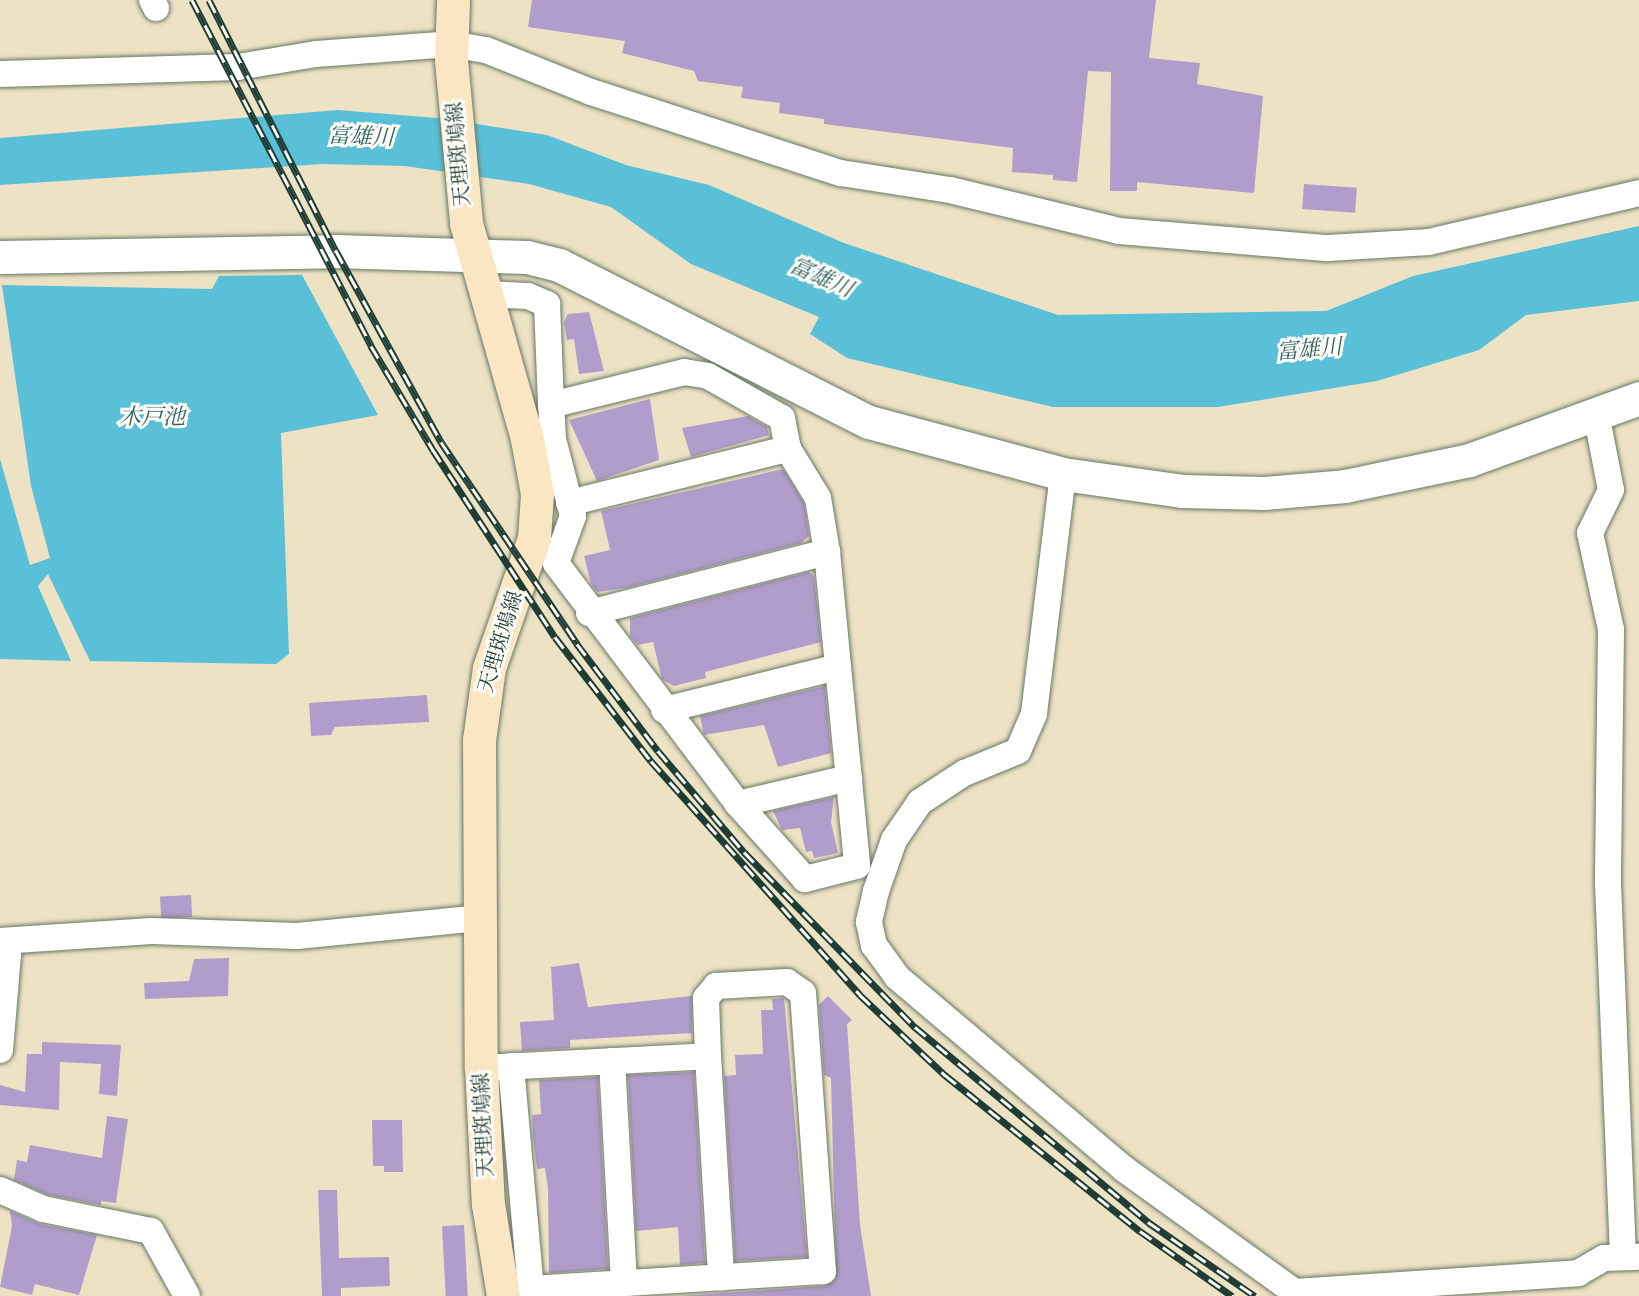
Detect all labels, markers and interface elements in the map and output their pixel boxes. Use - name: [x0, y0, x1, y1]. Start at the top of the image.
- street label: 天理斑鳩線: [442, 101, 476, 207]
- water label: 富雄川: [328, 123, 394, 151]
- water label: 富雄川: [785, 253, 857, 303]
- water label: 富雄川: [1275, 334, 1343, 366]
- water label: 木戸池: [119, 405, 185, 431]
- street label: 天理斑鳩線: [474, 588, 528, 696]
- street label: 天理斑鳩線: [469, 1072, 499, 1178]

